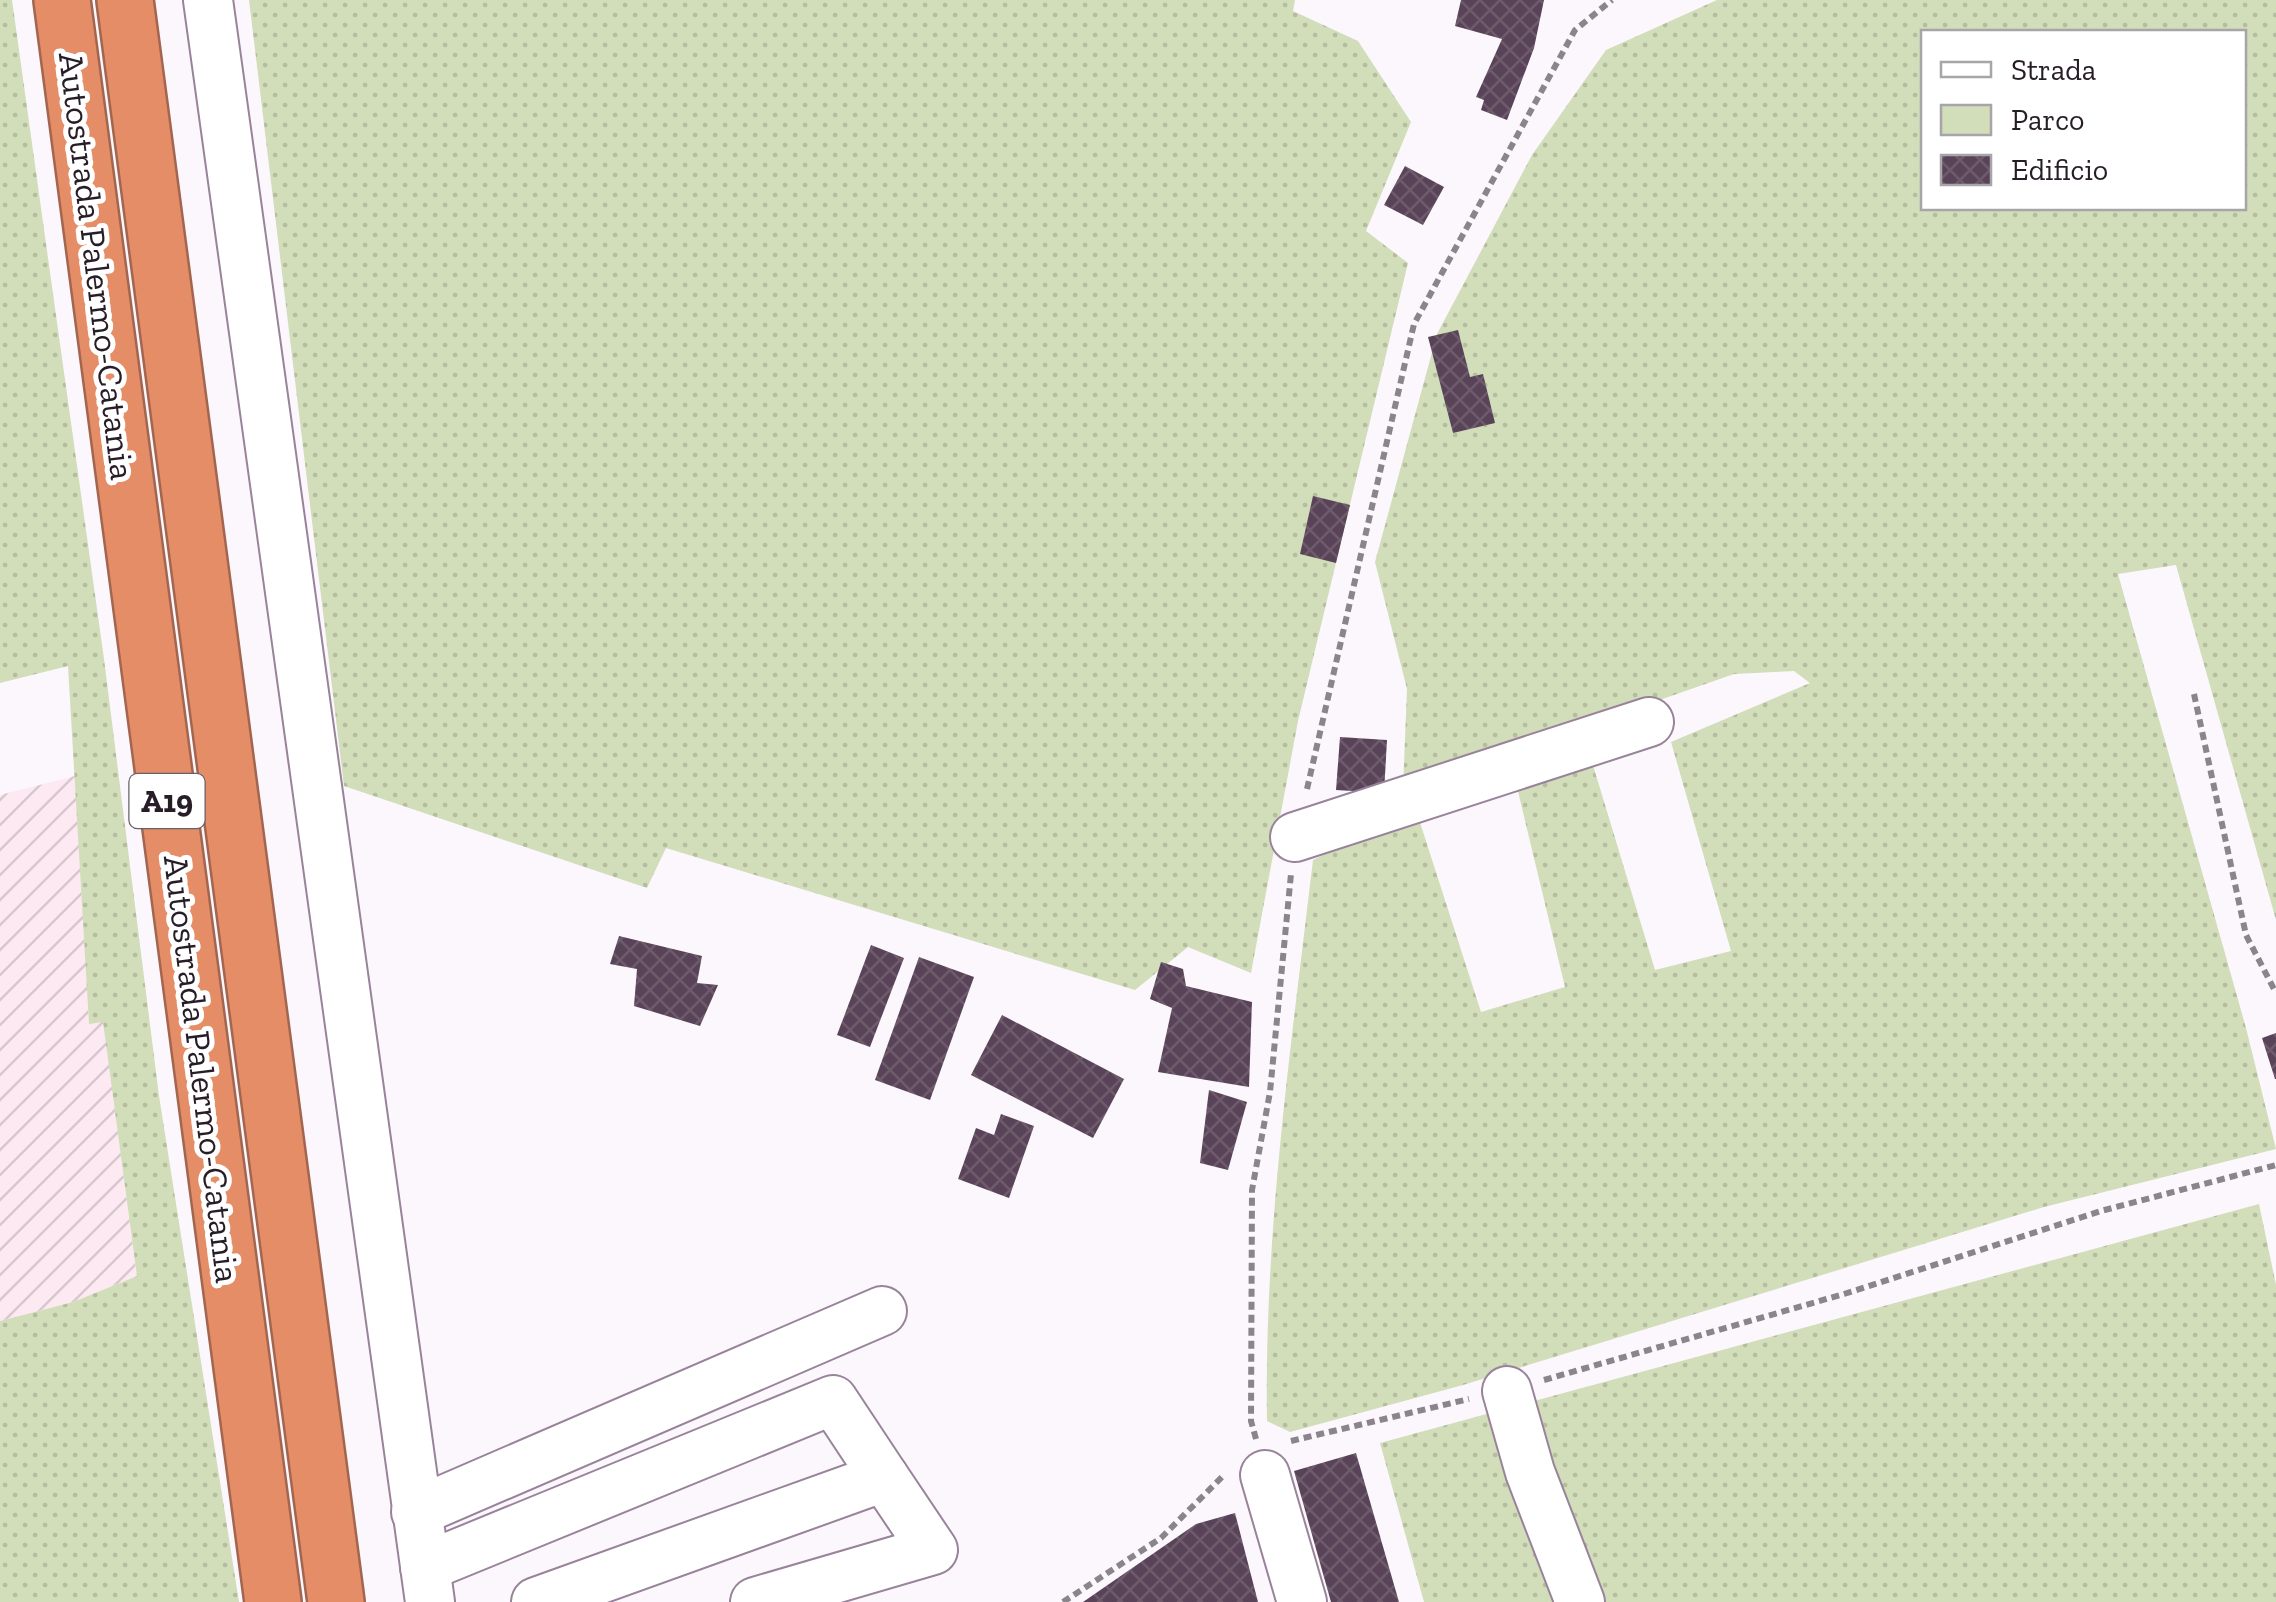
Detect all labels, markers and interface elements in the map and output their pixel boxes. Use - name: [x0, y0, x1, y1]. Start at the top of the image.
- legend: [1921, 30, 2246, 210]
- street label: Autostrada Palermo-Catania: [50, 50, 144, 482]
- text: Strada: [2011, 52, 2096, 88]
- text: Parco: [2011, 102, 2084, 138]
- text: Edificio: [2011, 152, 2108, 188]
- road number: A19: [130, 774, 204, 828]
- street label: Autostrada Palermo-Catania: [155, 853, 249, 1285]

